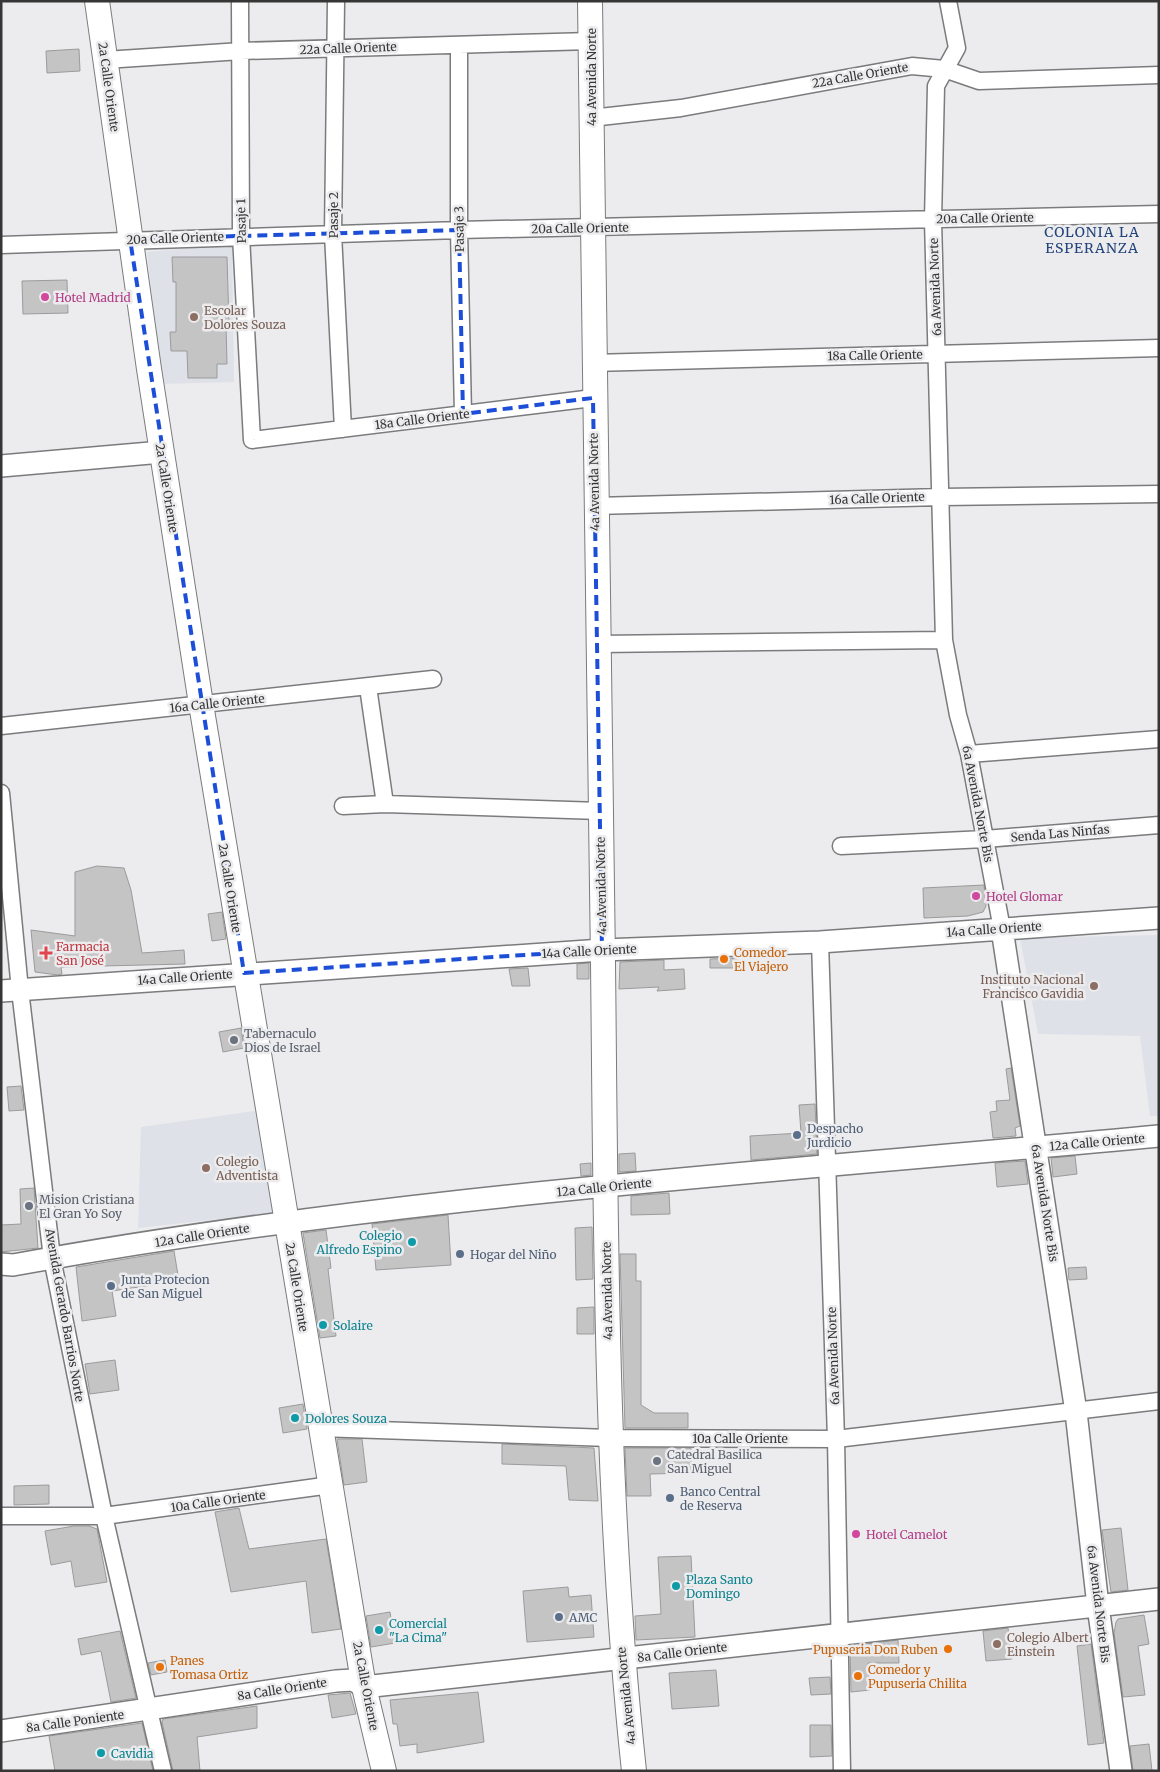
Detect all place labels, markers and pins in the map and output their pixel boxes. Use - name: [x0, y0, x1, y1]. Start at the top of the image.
- place label: Hotel Madrid: [55, 290, 131, 305]
- marker: Hotel Madrid: [39, 291, 51, 303]
- place label: Escolar Dolores Souza: [204, 303, 287, 332]
- marker: Escolar Dolores Souza: [188, 311, 200, 323]
- place label: Hotel Glomar: [986, 889, 1063, 904]
- marker: Hotel Glomar: [970, 890, 982, 902]
- place label: Farmacia San José: [56, 939, 110, 968]
- place label: Comedor El Viajero: [734, 945, 788, 974]
- marker: Farmacia San José: [40, 947, 52, 959]
- marker: Comedor El Viajero: [718, 953, 730, 965]
- place label: Instituto Nacional Francisco Gavidia: [980, 972, 1085, 1001]
- marker: Instituto Nacional Francisco Gavidia: [1088, 980, 1100, 992]
- place label: Tabernaculo Dios de Israel: [244, 1026, 321, 1055]
- marker: Tabernaculo Dios de Israel: [228, 1034, 240, 1046]
- place label: Despacho Jurdicio: [806, 1121, 863, 1150]
- marker: Despacho Jurdicio: [791, 1129, 803, 1141]
- place label: Colegio Adventista: [215, 1154, 279, 1183]
- marker: Colegio Adventista: [200, 1162, 212, 1174]
- place label: Mision Cristiana El Gran Yo Soy: [39, 1192, 135, 1221]
- marker: Mision Cristiana El Gran Yo Soy: [23, 1200, 35, 1212]
- place label: Colegio Alfredo Espino: [316, 1228, 402, 1257]
- marker: Colegio Alfredo Espino: [406, 1236, 418, 1248]
- place label: Hogar del Niño: [470, 1247, 557, 1262]
- marker: Hogar del Niño: [454, 1248, 466, 1260]
- place label: Junta Protecion de San Miguel: [120, 1272, 210, 1301]
- marker: Junta Protecion de San Miguel: [105, 1280, 117, 1292]
- place label: Solaire: [333, 1318, 373, 1333]
- marker: Solaire: [317, 1319, 329, 1331]
- place label: Dolores Souza: [305, 1411, 388, 1426]
- marker: Dolores Souza: [289, 1412, 301, 1424]
- place label: Catedral Basilica San Miguel: [667, 1447, 763, 1476]
- marker: Catedral Basilica San Miguel: [651, 1455, 663, 1467]
- place label: Banco Central de Reserva: [680, 1484, 761, 1513]
- marker: Banco Central de Reserva: [664, 1492, 676, 1504]
- place label: Hotel Camelot: [866, 1527, 948, 1542]
- marker: Hotel Camelot: [850, 1528, 862, 1540]
- place label: Plaza Santo Domingo: [686, 1572, 753, 1601]
- marker: Plaza Santo Domingo: [670, 1580, 682, 1592]
- place label: AMC: [568, 1610, 598, 1625]
- marker: AMC: [553, 1611, 565, 1623]
- place label: Comercial "La Cima": [389, 1616, 447, 1645]
- marker: Comercial "La Cima": [373, 1624, 385, 1636]
- place label: Colegio Albert Einstein: [1007, 1630, 1089, 1659]
- marker: Colegio Albert Einstein: [991, 1638, 1003, 1650]
- place label: Pupuseria Don Ruben: [813, 1642, 938, 1657]
- marker: Pupuseria Don Ruben: [942, 1643, 954, 1655]
- place label: Panes Tomasa Ortiz: [170, 1653, 248, 1682]
- marker: Panes Tomasa Ortiz: [154, 1661, 166, 1673]
- place label: Comedor y Pupuseria Chilita: [868, 1662, 968, 1691]
- marker: Comedor y Pupuseria Chilita: [852, 1670, 864, 1682]
- place label: Cavidia: [111, 1746, 154, 1761]
- marker: Cavidia: [95, 1747, 107, 1759]

